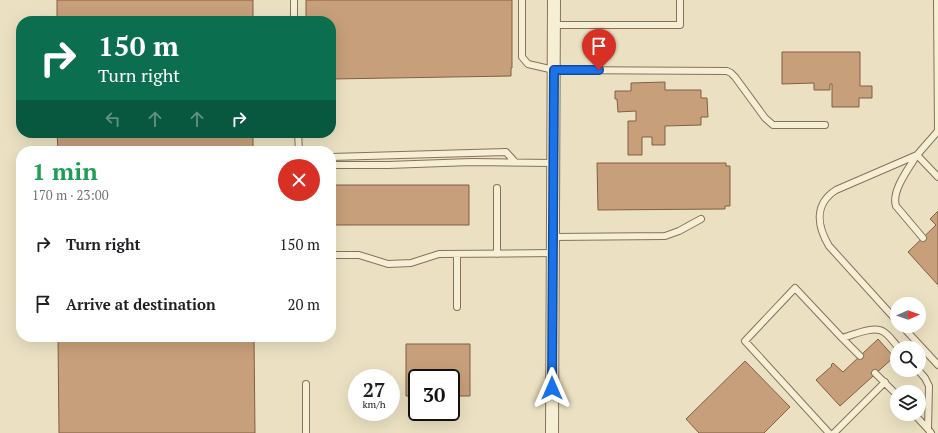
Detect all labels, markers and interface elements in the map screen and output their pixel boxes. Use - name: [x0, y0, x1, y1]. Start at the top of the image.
- text: 150 m: [98, 27, 179, 64]
- pin: [582, 29, 616, 70]
- icon: right: [32, 32, 84, 84]
- icon: arrive: [588, 35, 610, 57]
- text: Turn right: [98, 63, 180, 87]
- icon: left: [102, 108, 124, 130]
- icon: ahead: [144, 108, 166, 130]
- icon: ahead: [186, 108, 208, 130]
- icon: right: [228, 108, 250, 130]
- text: 1 min: [32, 155, 98, 187]
- button: close: [278, 159, 320, 201]
- text: 170 m · 23:00: [32, 186, 109, 204]
- icon: right: [32, 233, 54, 255]
- text: Turn right: [66, 234, 141, 254]
- text: 150 m: [279, 234, 320, 254]
- icon: arrive: [32, 293, 54, 315]
- text: Arrive at destination: [66, 294, 216, 314]
- text: 20 m: [287, 294, 320, 314]
- north arrow: [890, 297, 926, 333]
- map controls: [890, 297, 926, 421]
- button: search: [890, 341, 926, 377]
- position arrow: [531, 367, 573, 409]
- speed limit sign: 30: [408, 369, 460, 421]
- text: 27: [363, 376, 385, 403]
- button: layers: [890, 385, 926, 421]
- text: km/h: [362, 398, 386, 411]

